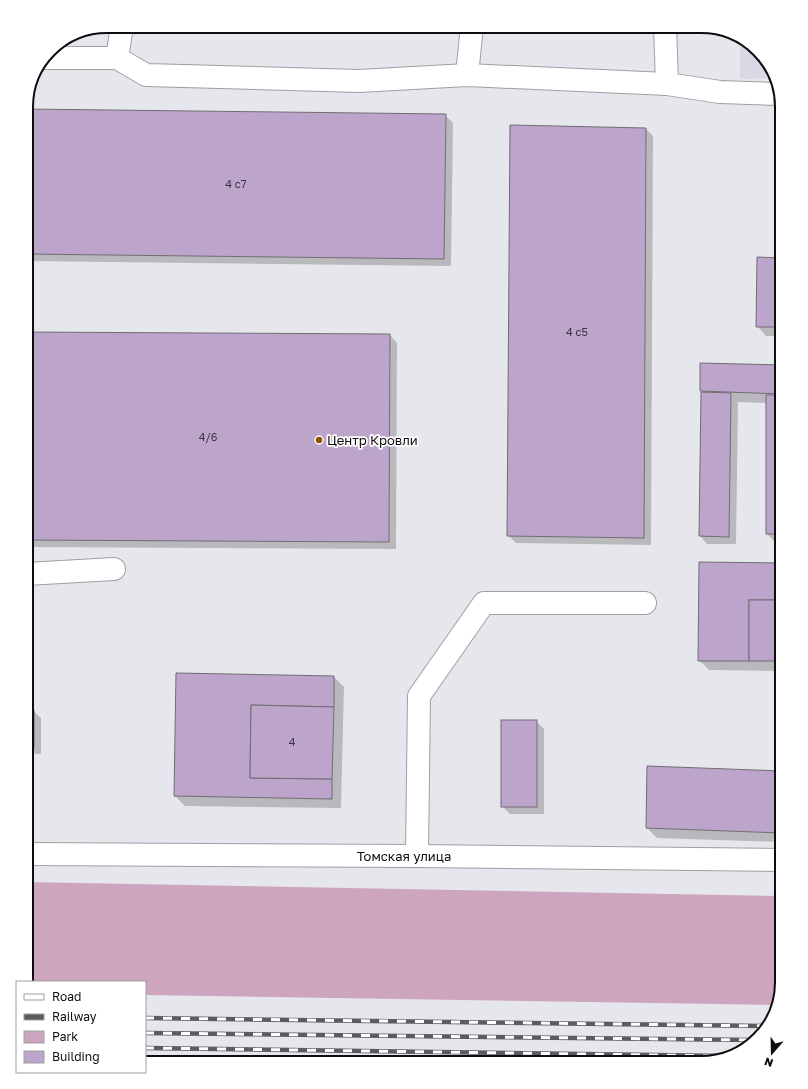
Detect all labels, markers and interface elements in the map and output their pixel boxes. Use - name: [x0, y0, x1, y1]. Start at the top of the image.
- house number: 4 с7: [225, 177, 247, 190]
- house number: 4 с5: [566, 325, 588, 338]
- house number: 4/6: [199, 430, 218, 443]
- place label: Центр Кровли: [327, 432, 418, 448]
- marker: Центр Кровли: [314, 435, 324, 445]
- house number: 4: [289, 735, 296, 748]
- street label: Томская улица: [357, 848, 451, 864]
- legend: [16, 981, 146, 1073]
- text: Road: [52, 989, 81, 1004]
- text: Railway: [52, 1009, 97, 1024]
- text: Park: [52, 1029, 78, 1044]
- north arrow: [752, 1033, 792, 1073]
- text: Building: [52, 1049, 100, 1064]
- text: N: [762, 1055, 775, 1070]

